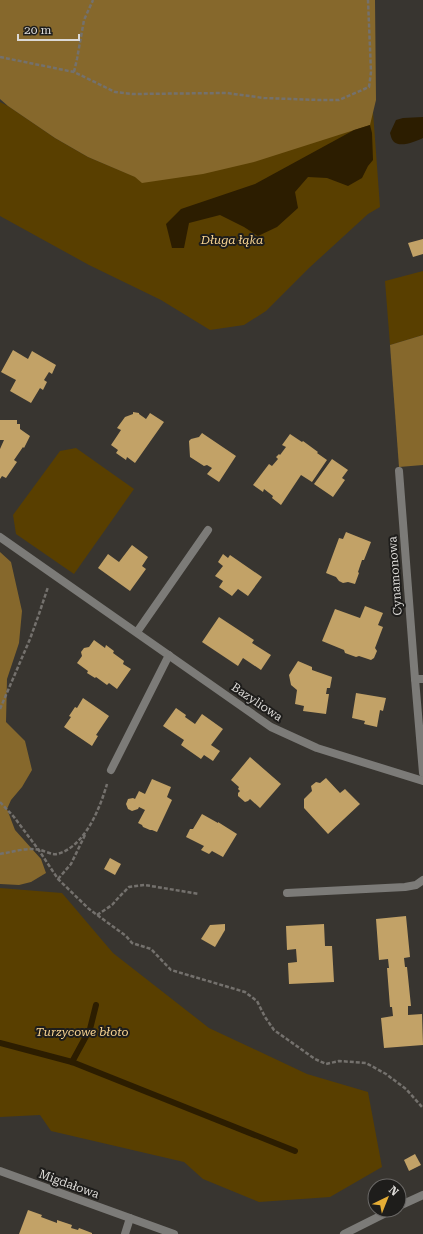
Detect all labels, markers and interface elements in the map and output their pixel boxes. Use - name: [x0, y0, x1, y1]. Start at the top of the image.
- scale bar: [18, 16, 79, 42]
- text: 20 m: [24, 23, 51, 37]
- park label: Długa łąka: [200, 233, 263, 247]
- street label: Cynamonowa: [385, 535, 405, 616]
- street label: Bazyliowa: [229, 680, 285, 724]
- park label: Turzycowe błoto: [35, 1025, 129, 1039]
- street label: Migdałowa: [37, 1167, 102, 1202]
- north arrow: [367, 1178, 407, 1218]
- text: N: [386, 1183, 401, 1199]

